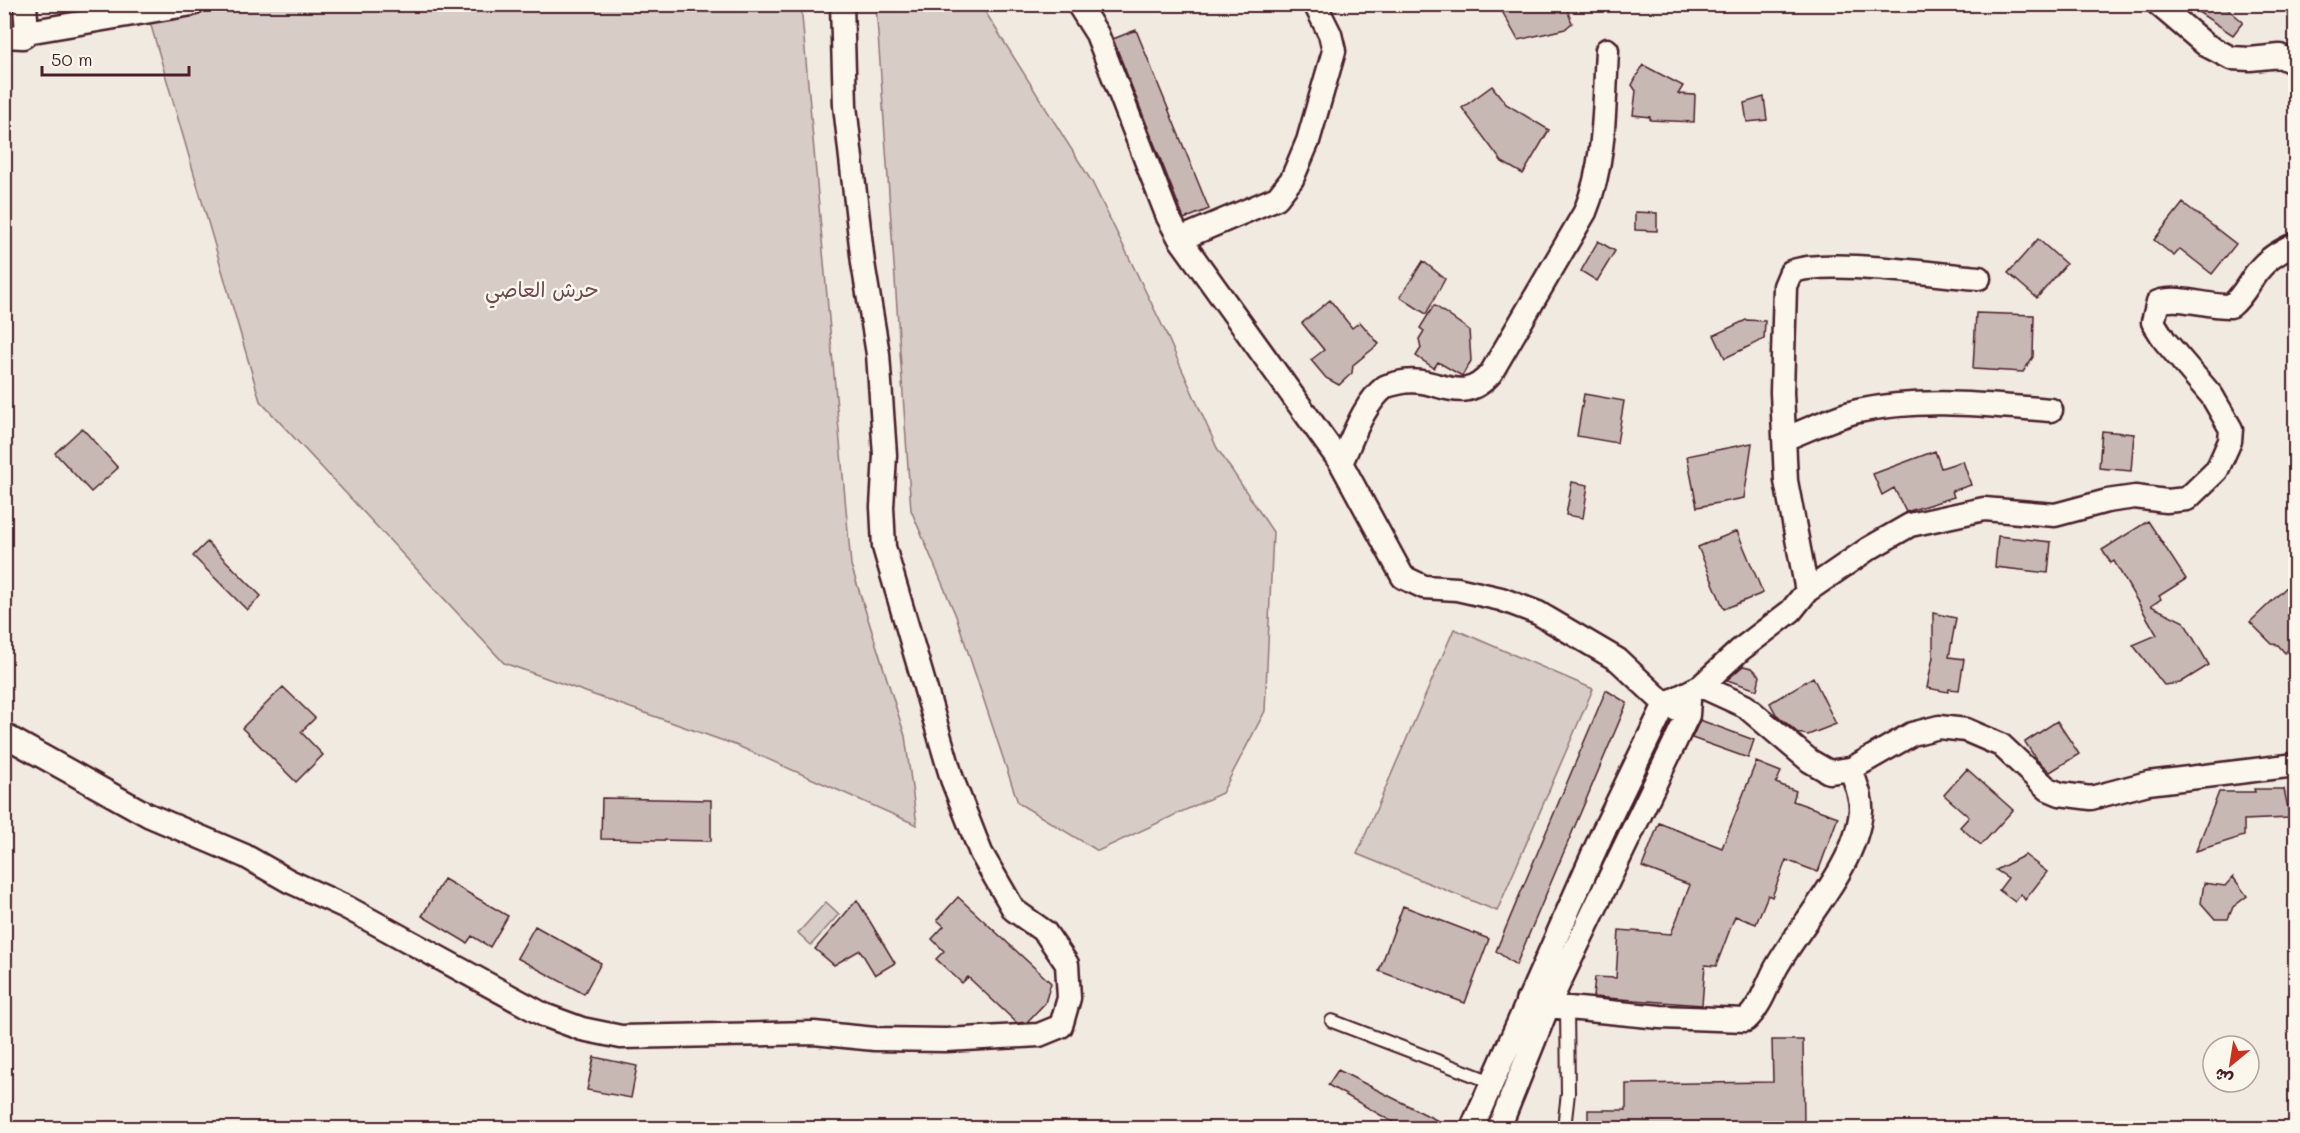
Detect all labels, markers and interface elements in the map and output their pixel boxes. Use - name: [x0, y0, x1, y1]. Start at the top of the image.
- scale bar: [42, 39, 189, 77]
- text: 50 m: [51, 47, 93, 71]
- park label: حرش العاصي: [485, 275, 599, 309]
- north arrow: [2201, 1034, 2261, 1094]
- text: ش: [2210, 1064, 2236, 1091]

